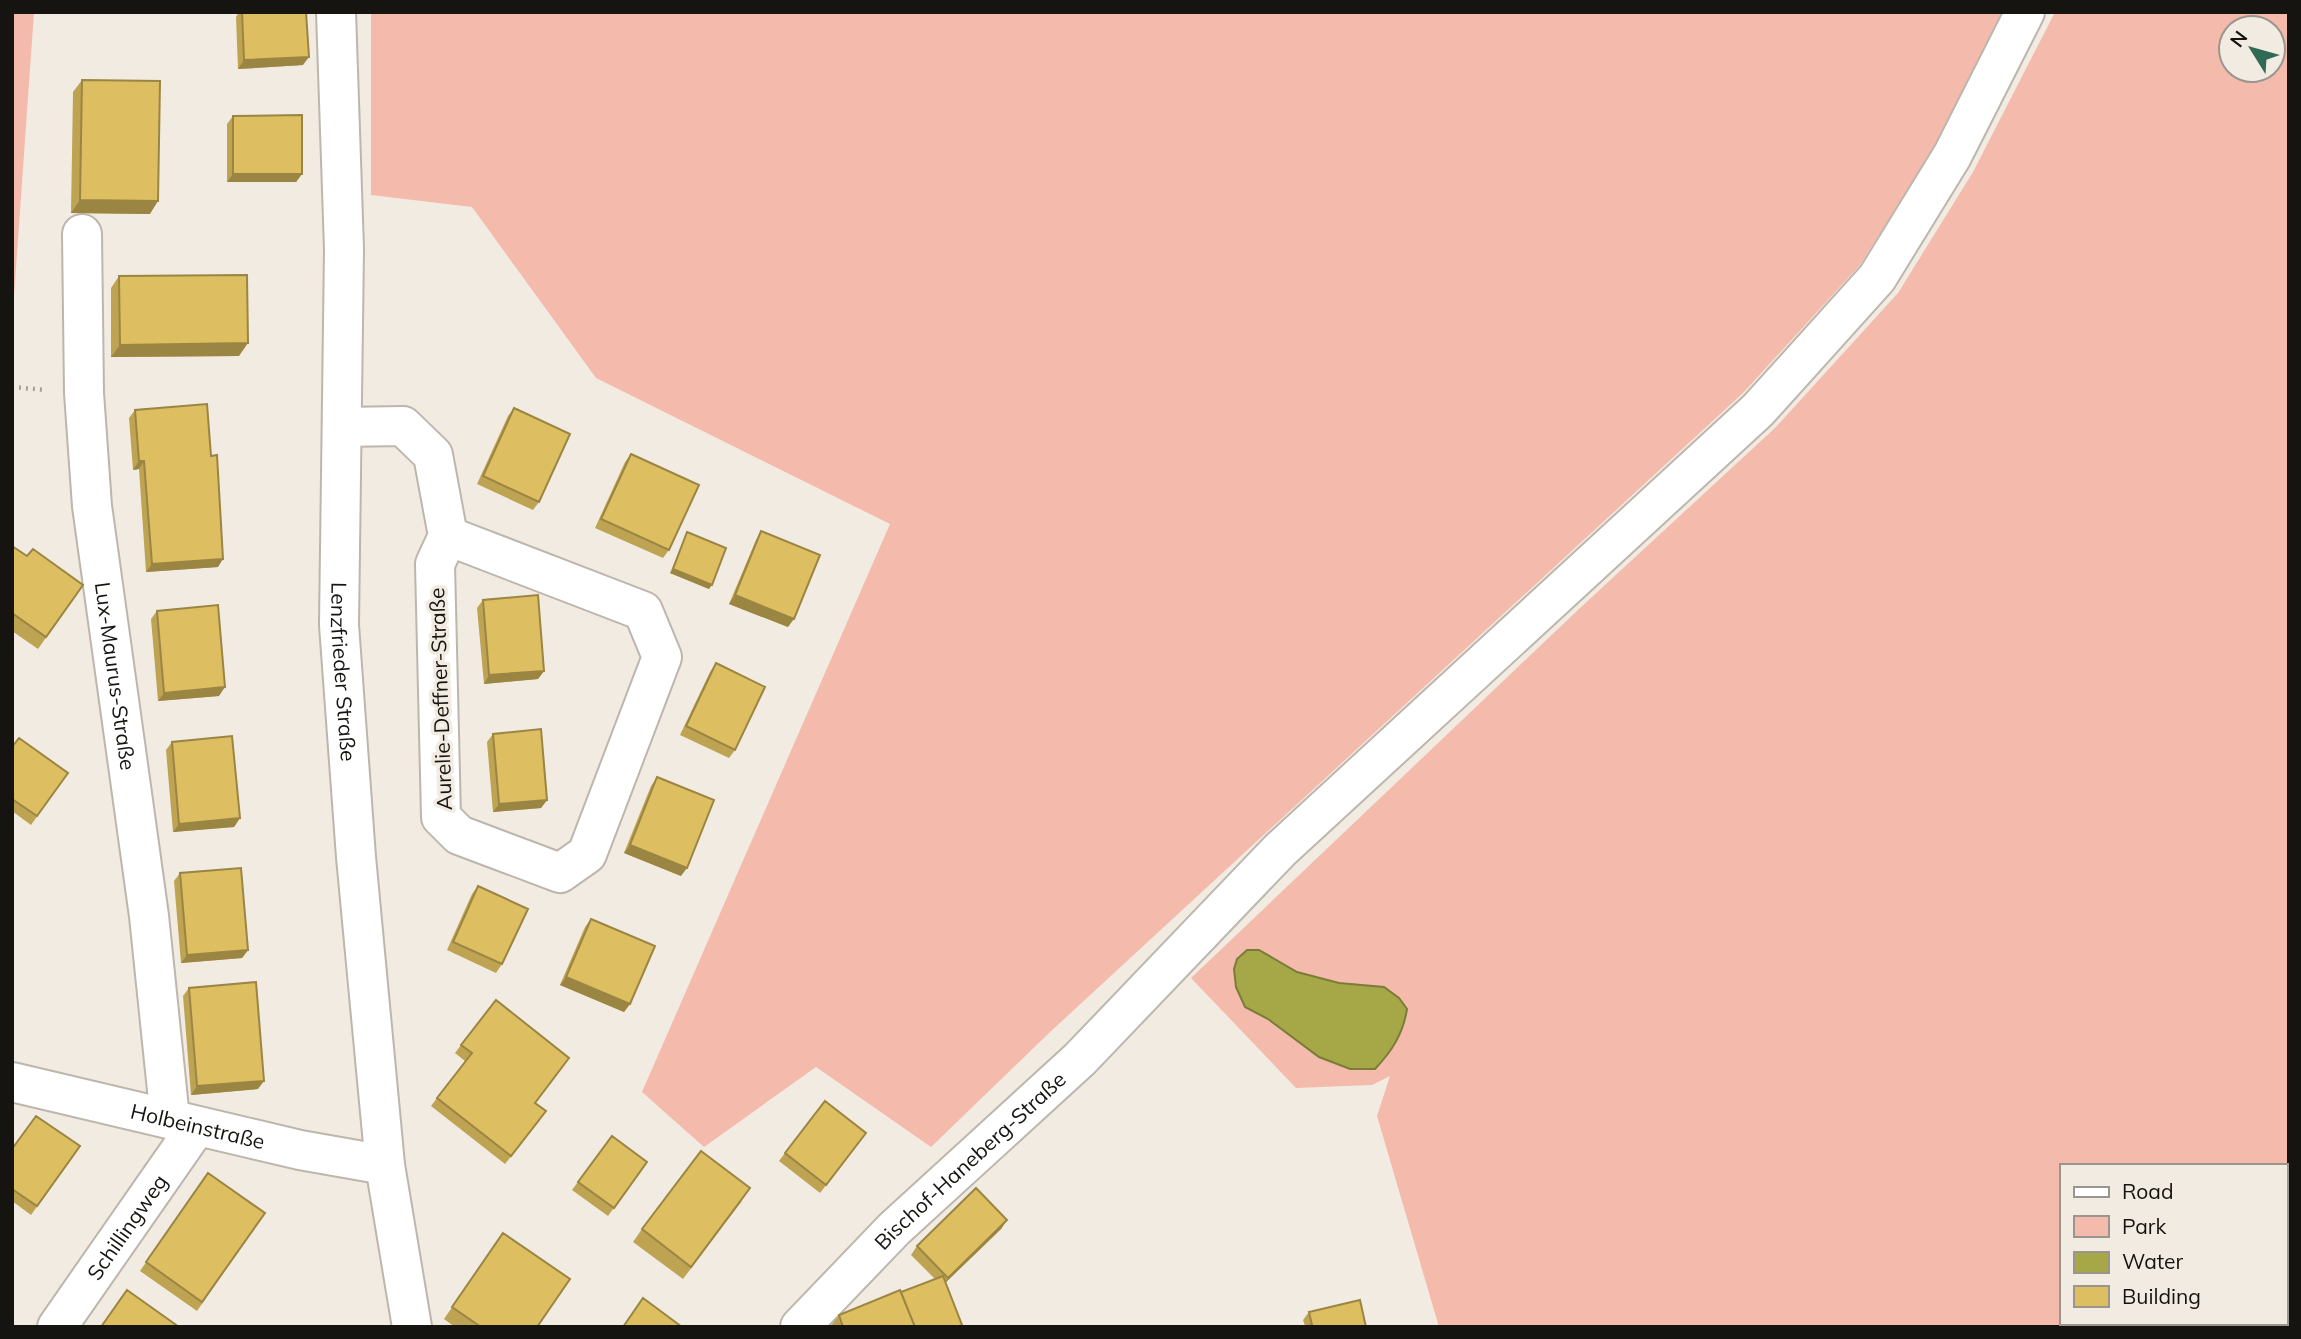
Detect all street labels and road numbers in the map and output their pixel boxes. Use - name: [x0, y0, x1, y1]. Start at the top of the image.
- street label: Lux-Maurus-Straße: [90, 580, 142, 772]
- street label: Lenzfrieder Straße: [326, 582, 362, 762]
- street label: Aurelie-Deffner-Straße: [423, 587, 457, 811]
- street label: Bischof-Haneberg-Straße: [869, 1066, 1071, 1255]
- street label: Holbeinstraße: [128, 1097, 268, 1154]
- street label: Schillingweg: [81, 1169, 173, 1285]

